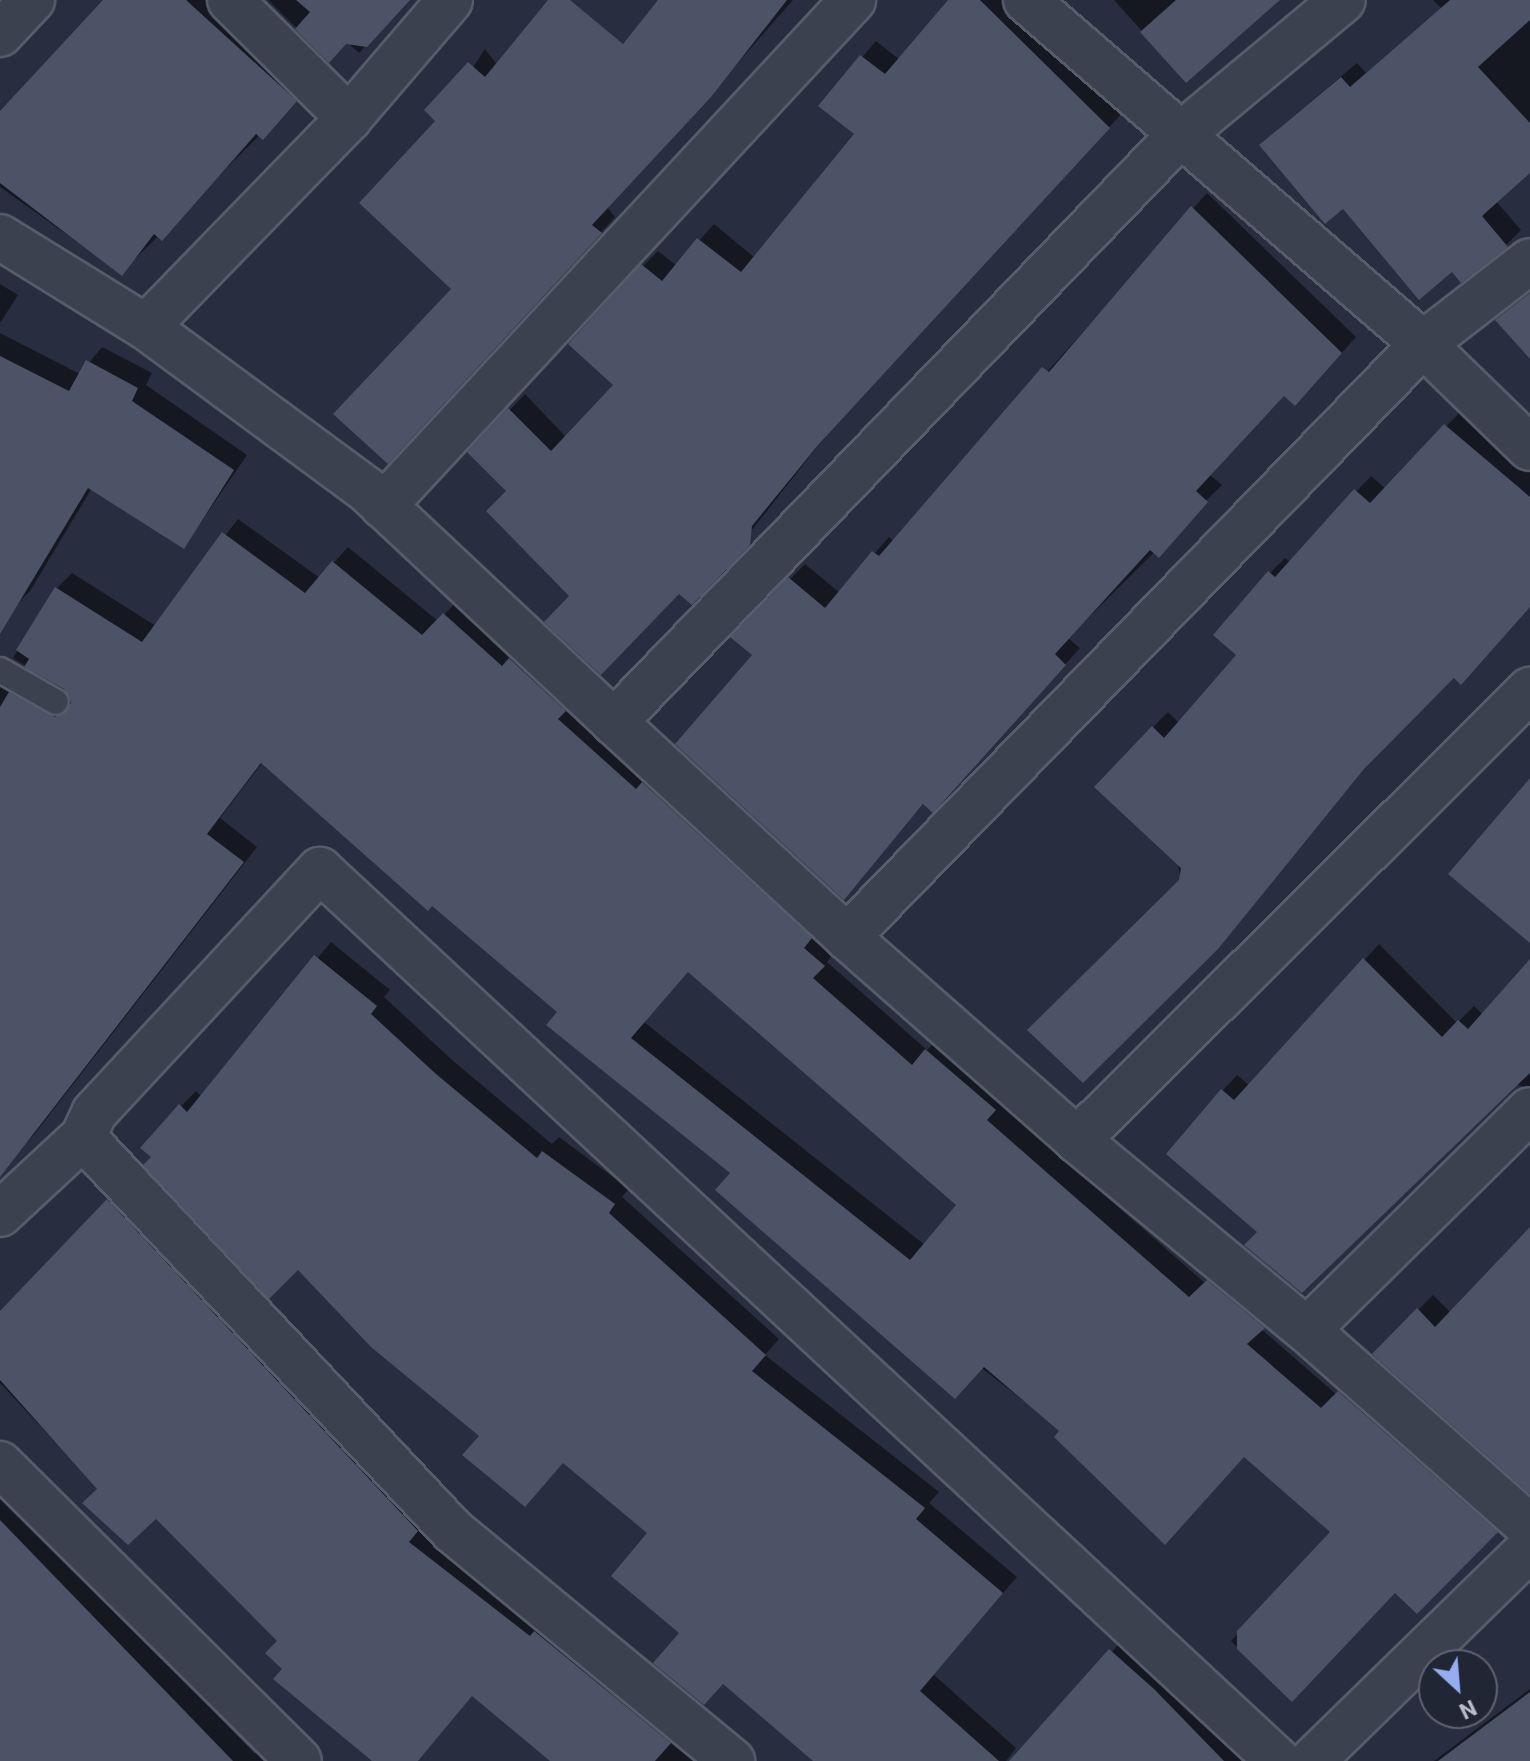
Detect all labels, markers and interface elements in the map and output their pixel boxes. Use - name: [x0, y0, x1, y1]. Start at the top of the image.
- north arrow: [1418, 1649, 1498, 1729]
- text: N: [1455, 1695, 1480, 1724]

